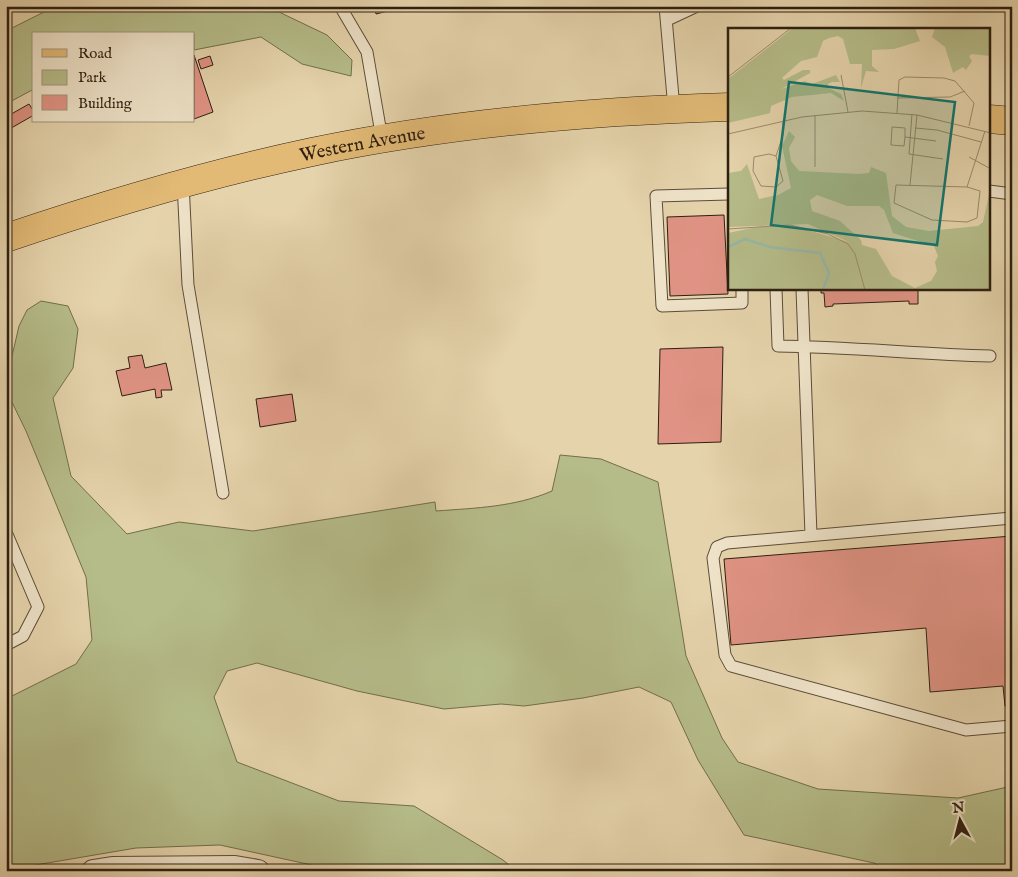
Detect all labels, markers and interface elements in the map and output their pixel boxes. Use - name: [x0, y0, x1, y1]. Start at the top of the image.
- inset map: [728, 28, 990, 290]
- legend: [32, 32, 195, 122]
- text: Road: [78, 44, 113, 63]
- text: Park: [78, 68, 108, 87]
- text: Building: [78, 94, 133, 113]
- street label: Western Avenue: [298, 122, 427, 168]
- north arrow: [936, 794, 986, 844]
- text: N: [950, 798, 966, 818]

